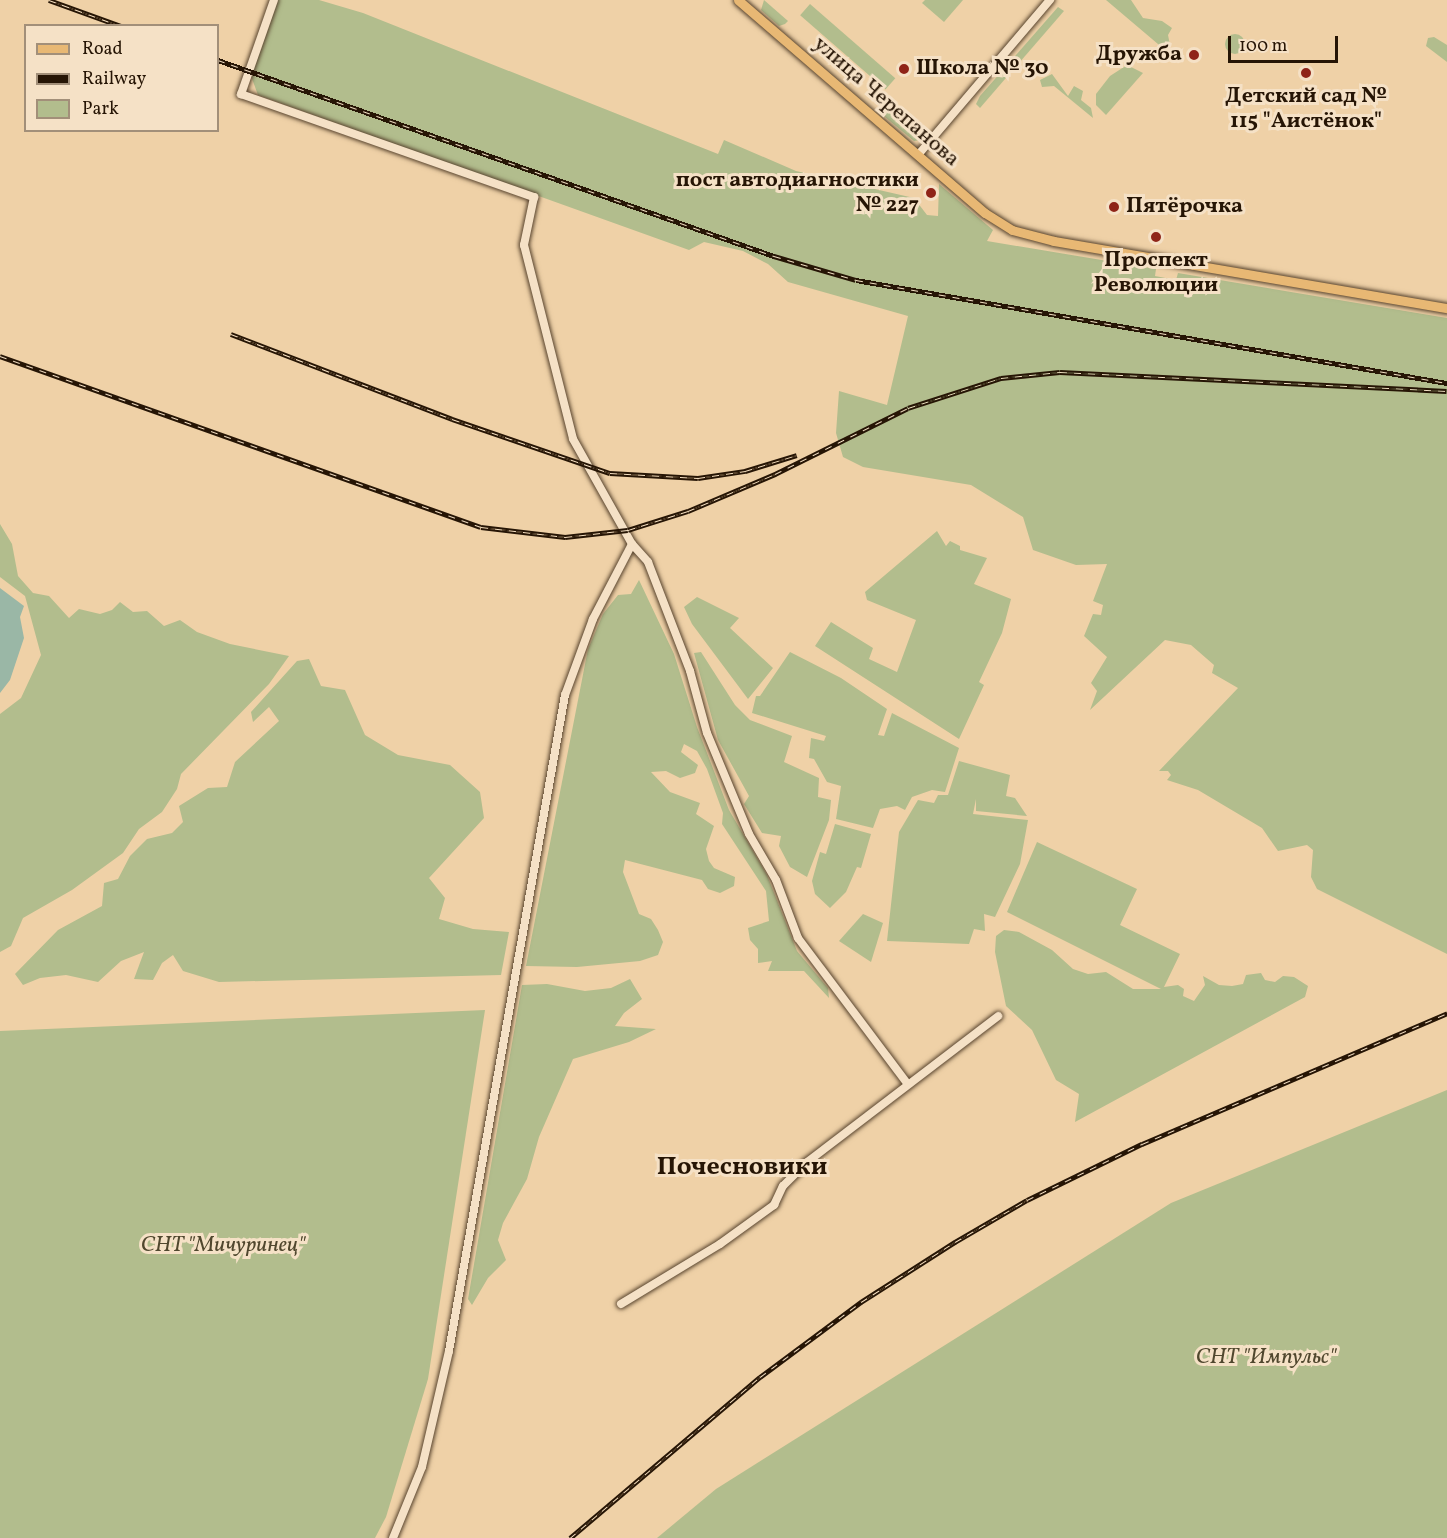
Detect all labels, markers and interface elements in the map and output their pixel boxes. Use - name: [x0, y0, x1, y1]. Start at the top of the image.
- legend: [24, 24, 219, 132]
- scale bar: [1231, 24, 1340, 62]
- street label: улица Черепанова: [807, 31, 965, 173]
- text: 100 m: [1239, 34, 1288, 59]
- text: Road: [82, 37, 123, 62]
- place label: Дружба: [1096, 42, 1182, 68]
- marker: Дружба: [1187, 48, 1201, 62]
- place label: Школа № 30: [916, 56, 1049, 82]
- marker: Школа № 30: [897, 62, 911, 76]
- marker: Детский сад № 115 "Аистёнок": [1299, 66, 1313, 80]
- text: Railway: [82, 67, 146, 92]
- place label: Детский сад № 115 "Аистёнок": [1225, 83, 1387, 134]
- text: Park: [82, 97, 119, 122]
- place label: пост автодиагностики № 227: [676, 167, 919, 218]
- marker: пост автодиагностики № 227: [924, 186, 938, 200]
- place label: Пятёрочка: [1126, 194, 1243, 220]
- marker: Пятёрочка: [1107, 200, 1121, 214]
- marker: Проспект Революции: [1149, 230, 1163, 244]
- place label: Проспект Революции: [1094, 247, 1218, 298]
- district label: Почесновики: [657, 1152, 827, 1184]
- park label: СНТ "Мичуринец": [141, 1233, 305, 1259]
- park label: СНТ "Импульс": [1196, 1345, 1336, 1371]

